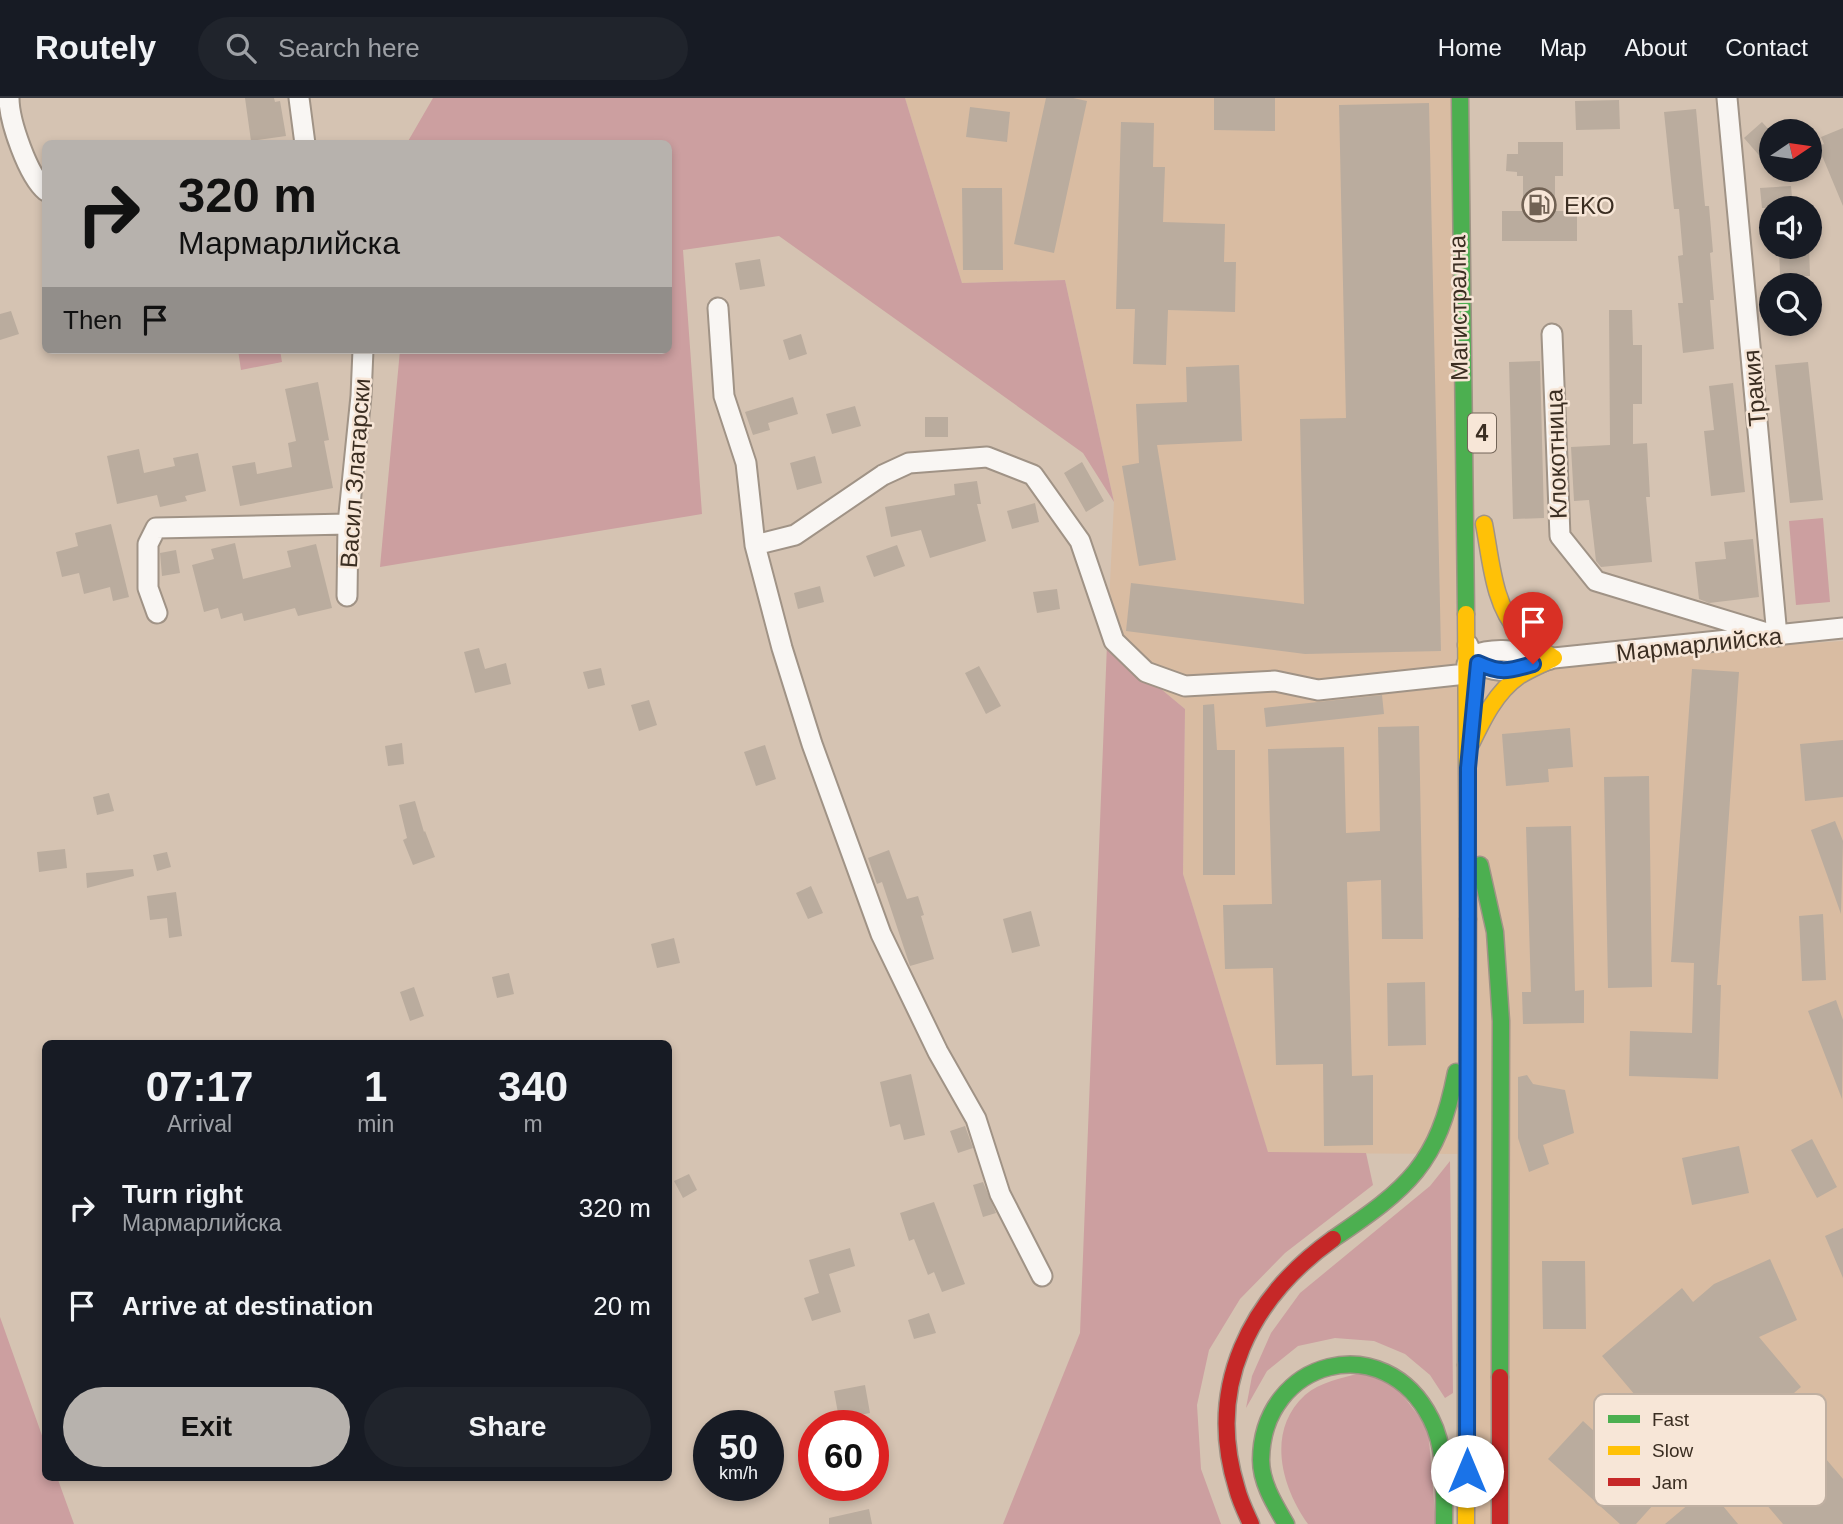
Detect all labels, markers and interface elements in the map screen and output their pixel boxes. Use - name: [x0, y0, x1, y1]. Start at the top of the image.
- search box: [198, 17, 688, 80]
- text: Routely: [35, 29, 156, 66]
- icon: search: [222, 29, 260, 67]
- text: Search here: [278, 33, 420, 63]
- text: Home: [1438, 34, 1502, 61]
- text: Map: [1540, 34, 1587, 61]
- text: About: [1625, 34, 1687, 61]
- text: Contact: [1725, 34, 1808, 61]
- north arrow: [1759, 119, 1822, 182]
- map controls: [1759, 119, 1822, 336]
- icon: right: [63, 168, 154, 259]
- text: 320 m: [178, 168, 317, 222]
- fuel station icon: EKO: [1520, 186, 1558, 224]
- place label: EKO: [1564, 192, 1615, 219]
- button: sound: [1759, 196, 1822, 259]
- text: Мармарлийска: [178, 225, 400, 261]
- street label: Магистрална: [1443, 234, 1473, 381]
- button: search: [1759, 273, 1822, 336]
- icon: arrive: [136, 301, 174, 339]
- text: Then: [63, 305, 122, 335]
- street label: Тракия: [1737, 349, 1771, 427]
- street label: Васил Златарски: [335, 377, 375, 569]
- street label: Клокотница: [1540, 388, 1572, 519]
- road number: 4: [1468, 414, 1496, 452]
- pin: [1503, 592, 1563, 664]
- icon: arrive: [1514, 603, 1552, 641]
- street label: Мармарлийска: [1615, 622, 1784, 666]
- text: 07:17: [146, 1063, 253, 1110]
- text: 1: [364, 1063, 387, 1110]
- text: 340: [498, 1063, 568, 1110]
- text: Arrival: [167, 1111, 232, 1137]
- text: min: [357, 1111, 394, 1137]
- text: m: [524, 1111, 543, 1137]
- text: Turn right: [122, 1179, 243, 1209]
- icon: right: [63, 1189, 101, 1227]
- text: 320 m: [579, 1193, 651, 1223]
- text: Мармарлийска: [122, 1210, 282, 1236]
- icon: arrive: [63, 1287, 101, 1325]
- text: Arrive at destination: [122, 1291, 373, 1321]
- text: 20 m: [593, 1291, 651, 1321]
- button: Exit: [63, 1387, 350, 1467]
- button: Share: [364, 1387, 651, 1467]
- legend: [1594, 1394, 1826, 1506]
- text: Fast: [1652, 1409, 1690, 1430]
- speed limit sign: 60: [798, 1410, 889, 1501]
- text: 50: [719, 1427, 758, 1466]
- position arrow: [1430, 1434, 1504, 1508]
- text: Slow: [1652, 1440, 1693, 1461]
- text: km/h: [719, 1463, 758, 1483]
- text: Jam: [1652, 1472, 1688, 1493]

